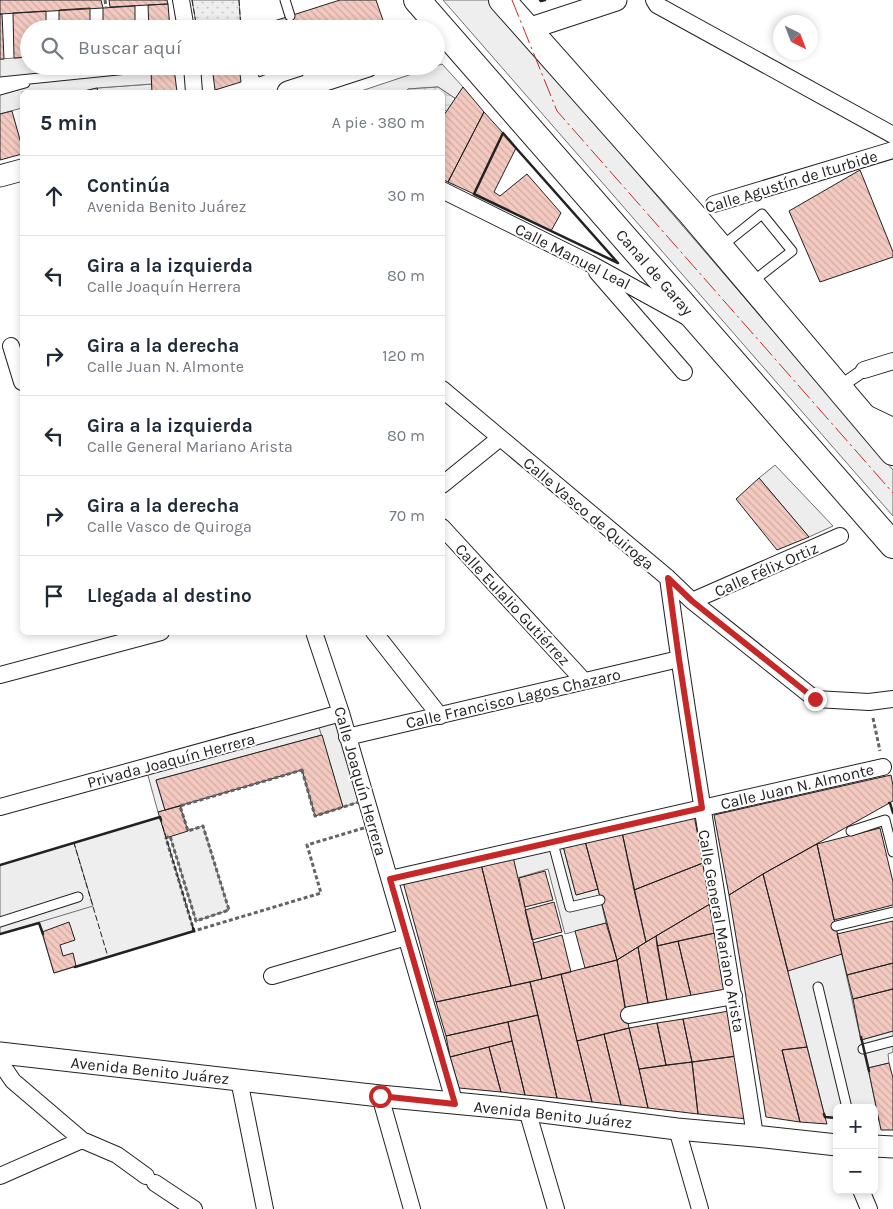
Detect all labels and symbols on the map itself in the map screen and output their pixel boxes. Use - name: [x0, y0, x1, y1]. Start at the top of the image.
- north arrow: [773, 15, 818, 60]
- street label: Calle Agustín de Iturbide: [703, 146, 880, 217]
- street label: Calle Manuel Leal: [512, 219, 634, 294]
- street label: Canal de Garay: [612, 225, 698, 320]
- street label: Calle Vasco de Quiroga: [519, 453, 658, 574]
- street label: Calle Félix Ortiz: [711, 538, 821, 601]
- street label: Calle Eulalio Gutiérrez: [451, 539, 574, 669]
- street label: Calle Francisco Lagos Chazaro: [404, 664, 622, 732]
- route end: [804, 688, 827, 711]
- street label: Calle Joaquín Herrera: [330, 704, 391, 858]
- street label: Privada Joaquín Herrera: [85, 729, 257, 792]
- street label: Calle Juan N. Almonte: [719, 760, 876, 813]
- street label: Calle General Mariano Arista: [694, 828, 749, 1034]
- street label: Avenida Benito Juárez: [70, 1053, 230, 1088]
- route start: [369, 1085, 392, 1108]
- street label: Avenida Benito Juárez: [473, 1097, 633, 1132]

